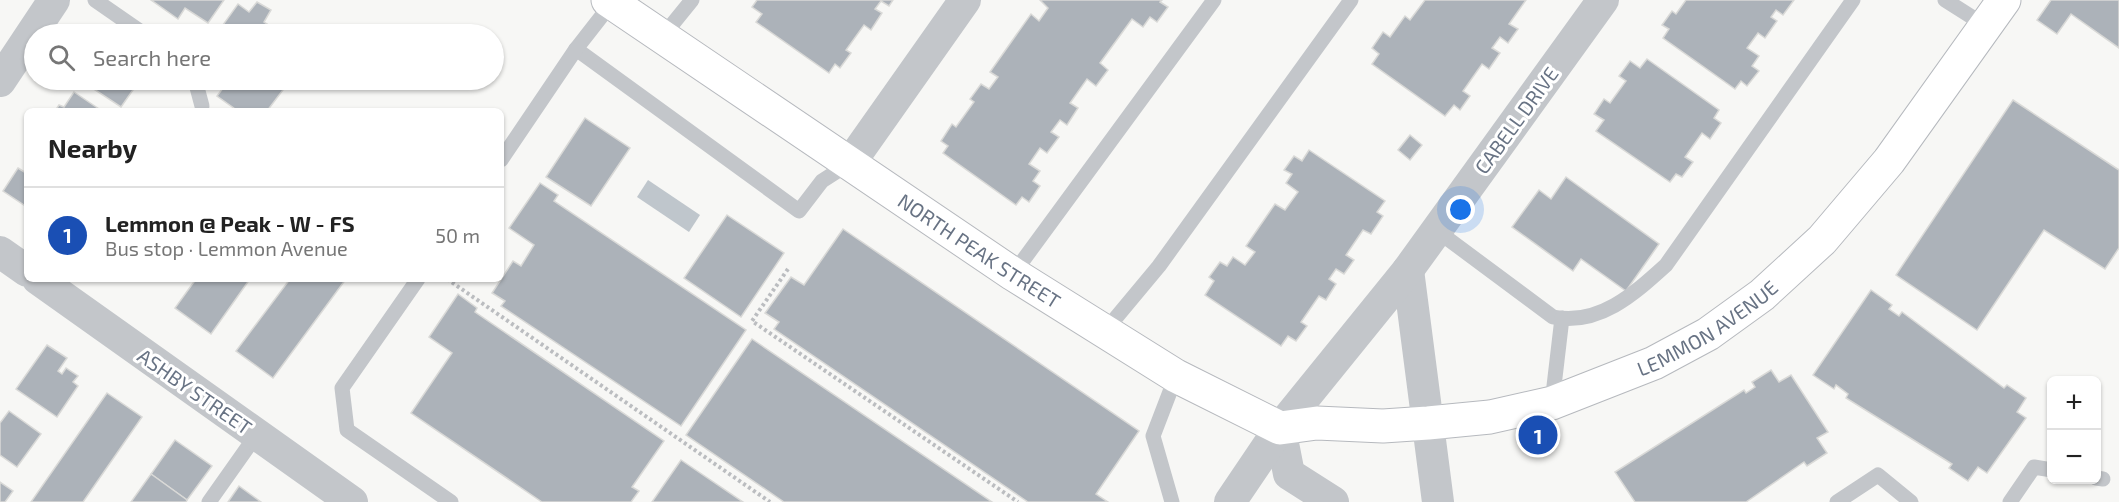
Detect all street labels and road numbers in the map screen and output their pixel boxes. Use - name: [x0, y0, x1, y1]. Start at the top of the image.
- street label: CABELL DRIVE: [1469, 62, 1563, 178]
- street label: NORTH PEAK STREET: [894, 188, 1065, 313]
- street label: LEMMON AVENUE: [1633, 275, 1782, 381]
- street label: ASHBY STREET: [133, 343, 257, 439]

